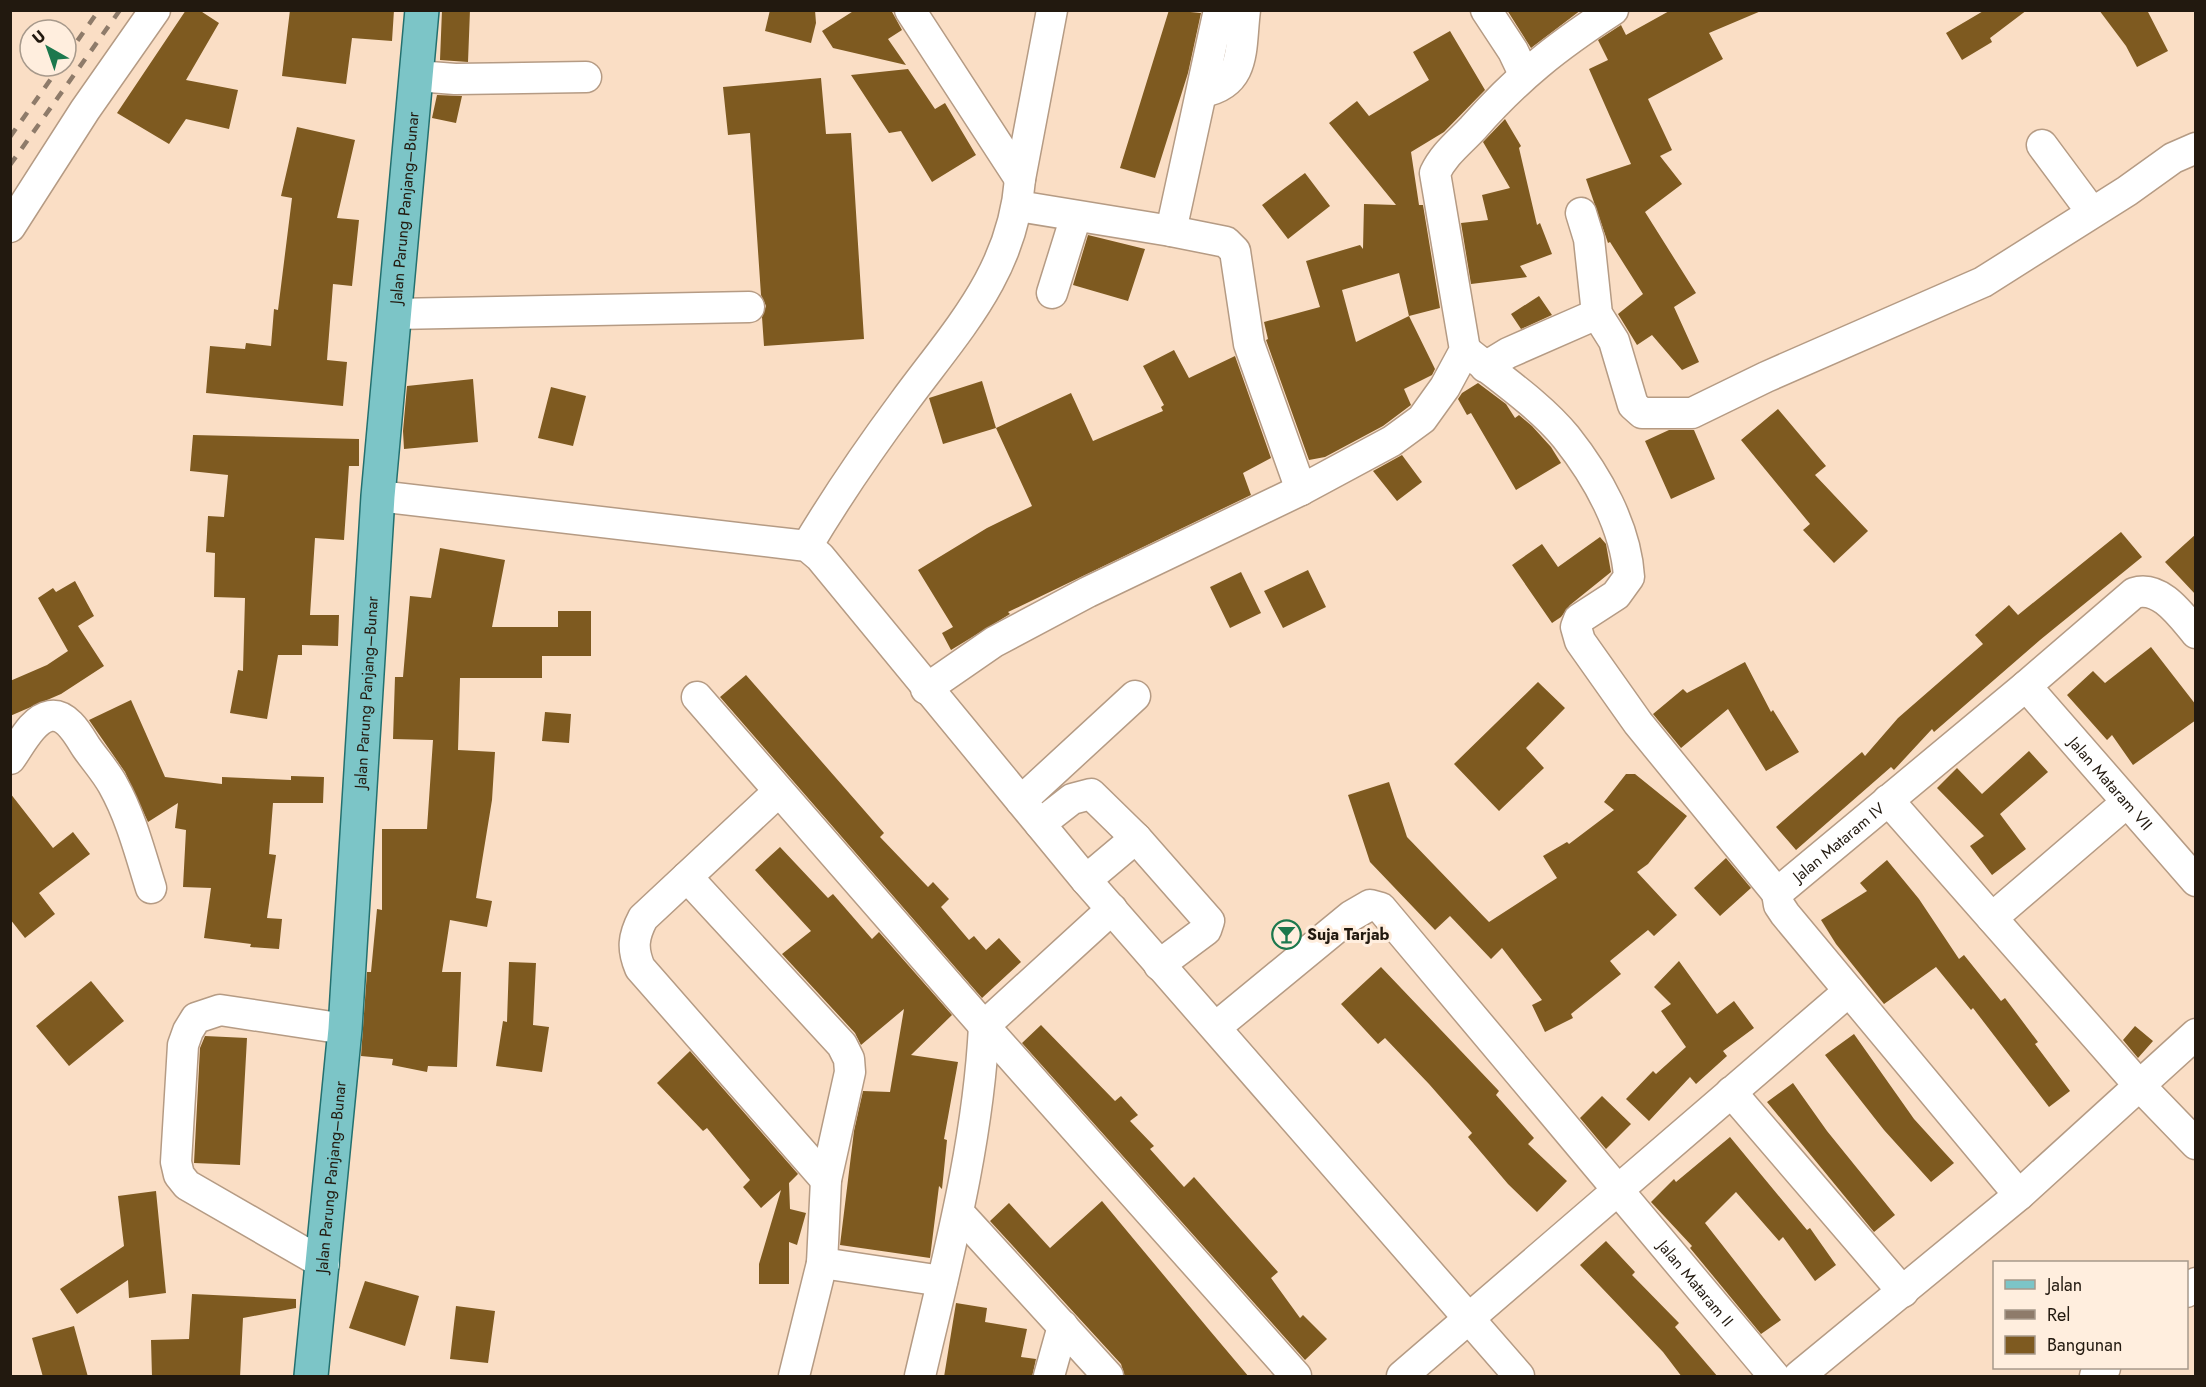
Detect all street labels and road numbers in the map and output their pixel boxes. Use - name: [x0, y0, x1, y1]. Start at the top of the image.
- street label: Jalan Parung Panjang–Bunar: [384, 110, 424, 307]
- street label: Jalan Parung Panjang–Bunar: [348, 595, 383, 791]
- street label: Jalan Mataram VII: [2062, 730, 2158, 835]
- street label: Jalan Mataram IV: [1786, 797, 1890, 888]
- street label: Jalan Parung Panjang–Bunar: [309, 1079, 351, 1276]
- street label: Jalan Mataram II: [1652, 1233, 1739, 1331]

